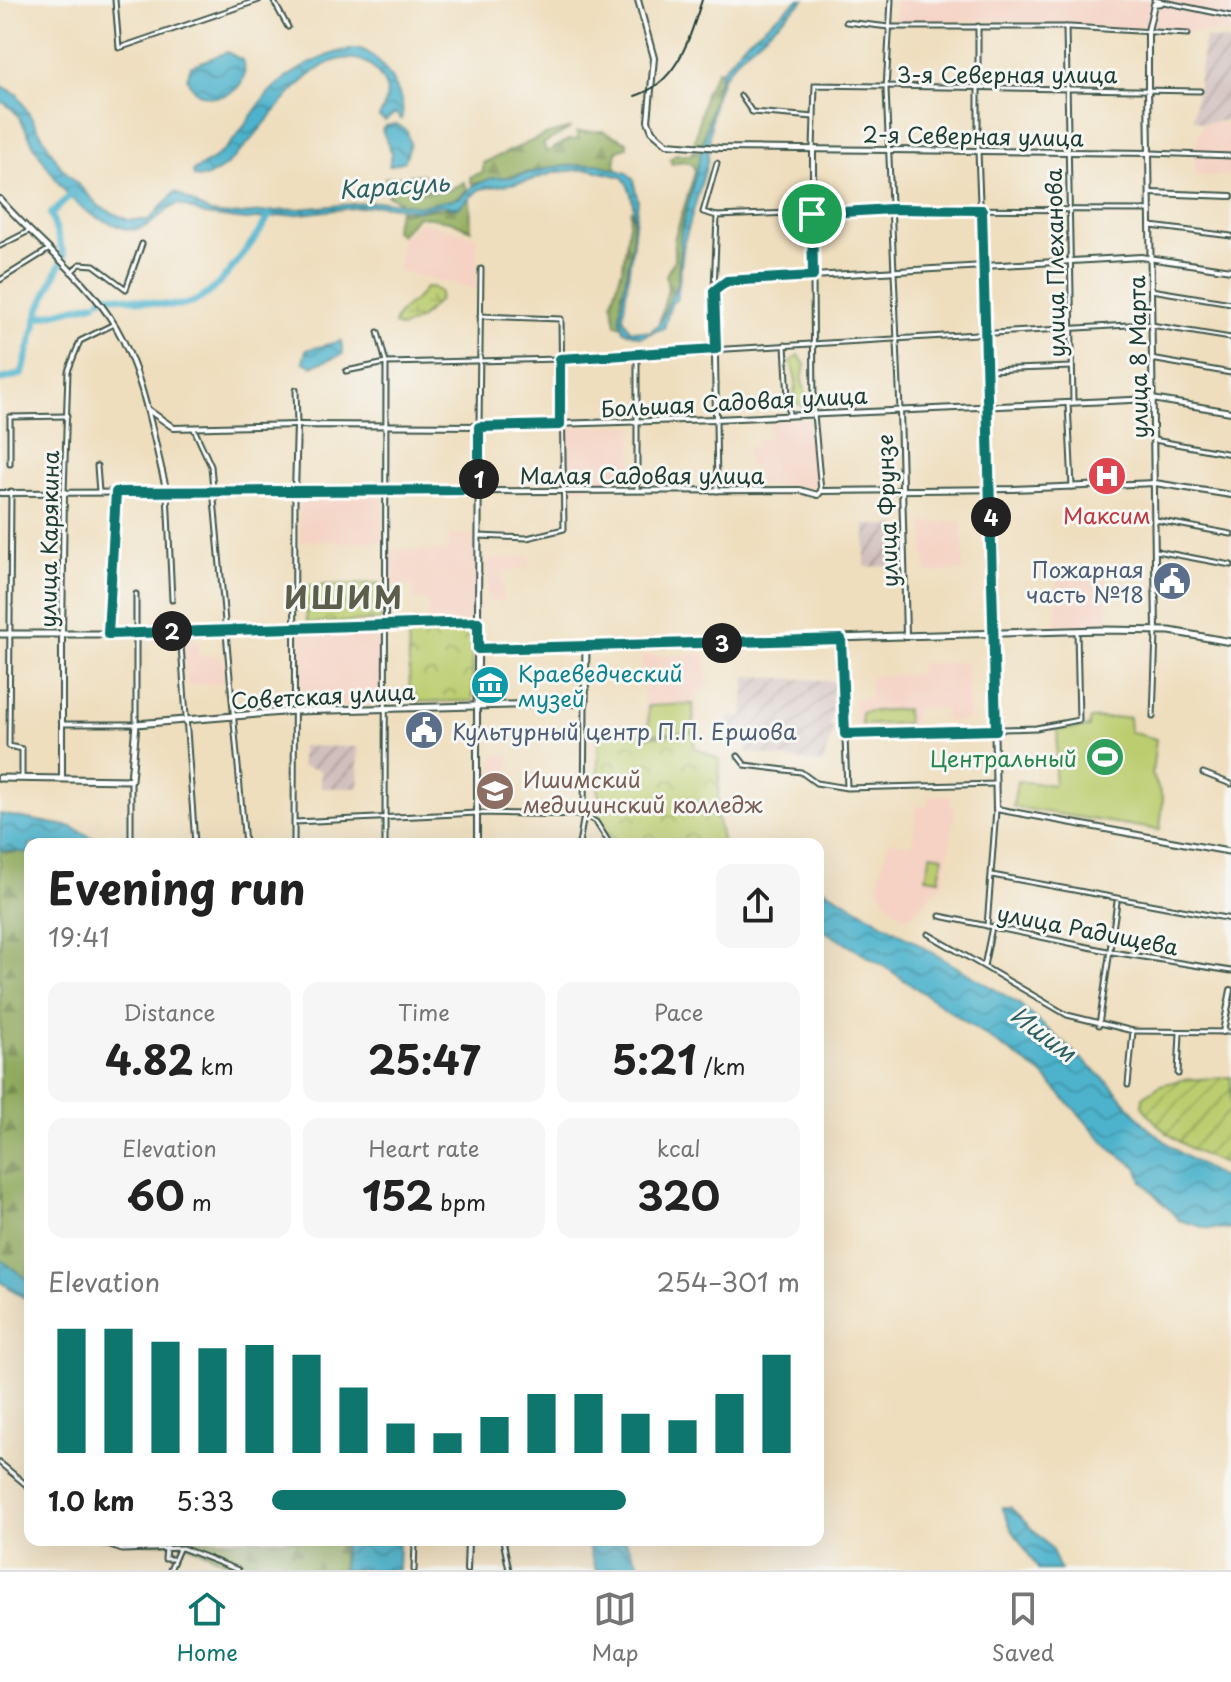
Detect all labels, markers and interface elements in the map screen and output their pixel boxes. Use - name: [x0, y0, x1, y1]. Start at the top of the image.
- street label: 3-я Северная улица: [897, 57, 1117, 90]
- street label: 2-я Северная улица: [862, 117, 1084, 153]
- water label: Карасуль: [338, 163, 452, 207]
- street label: улица Плеханова: [1036, 168, 1072, 358]
- pin: [778, 180, 846, 248]
- icon: arrive: [790, 192, 834, 236]
- street label: улица 8 Марта: [1119, 275, 1155, 439]
- street label: Большая Садовая улица: [600, 378, 868, 424]
- street label: улица Фрунзе: [867, 434, 905, 588]
- street label: улица Карякина: [30, 450, 66, 628]
- hospital icon: Максим: [1086, 455, 1128, 497]
- street label: Малая Садовая улица: [520, 458, 765, 491]
- pin: 1: [459, 459, 499, 499]
- text: 1: [474, 462, 484, 495]
- pin: 4: [971, 497, 1011, 537]
- place label: Максим: [1063, 498, 1151, 531]
- text: 4: [984, 500, 998, 533]
- place label: Пожарная часть №18: [1026, 552, 1144, 610]
- public building icon: Пожарная часть №18: [1151, 560, 1193, 602]
- district label: ИШИМ: [284, 574, 404, 619]
- pin: 2: [152, 611, 192, 651]
- text: 2: [164, 614, 180, 647]
- pin: 3: [702, 623, 742, 663]
- text: 3: [715, 626, 729, 659]
- place label: Краеведческий музей: [518, 656, 683, 714]
- museum icon: Краеведческий музей: [469, 664, 511, 706]
- street label: Советская улица: [230, 674, 416, 716]
- public building icon: Культурный центр П.П. Ершова: [403, 709, 445, 751]
- place label: Культурный центр П.П. Ершова: [452, 714, 797, 747]
- sports icon: Центральный: [1084, 736, 1126, 778]
- place label: Центральный: [930, 741, 1077, 774]
- place label: Ишимский медицинский колледж: [523, 762, 764, 820]
- school or university icon: Ишимский медицинский колледж: [474, 770, 516, 812]
- text: Evening run: [48, 854, 306, 920]
- button: share: [716, 864, 800, 948]
- street label: улица Радищева: [995, 895, 1182, 963]
- text: 19:41: [48, 917, 110, 956]
- text: Distance: [123, 995, 215, 1028]
- text: Time: [398, 995, 450, 1028]
- text: Pace: [654, 995, 703, 1028]
- water label: Ишим: [1004, 996, 1085, 1070]
- text: 4.82: [105, 1028, 193, 1089]
- text: 25:47: [368, 1028, 480, 1089]
- text: 5:21: [612, 1028, 696, 1089]
- text: km: [193, 1049, 234, 1082]
- text: /km: [696, 1049, 746, 1082]
- text: Elevation: [122, 1131, 217, 1164]
- text: Heart rate: [368, 1131, 480, 1164]
- text: kcal: [657, 1131, 701, 1164]
- text: 60: [127, 1164, 185, 1225]
- text: 152: [362, 1164, 433, 1225]
- text: 320: [637, 1164, 720, 1225]
- text: m: [185, 1185, 212, 1218]
- text: bpm: [433, 1185, 486, 1218]
- text: Elevation: [48, 1262, 160, 1301]
- text: 254–301 m: [657, 1262, 800, 1301]
- text: 1.0 km: [48, 1481, 135, 1520]
- text: 5:33: [176, 1481, 234, 1520]
- tab: Home: [177, 1587, 238, 1668]
- tab: Map: [591, 1587, 638, 1668]
- tab: Saved: [992, 1587, 1054, 1668]

